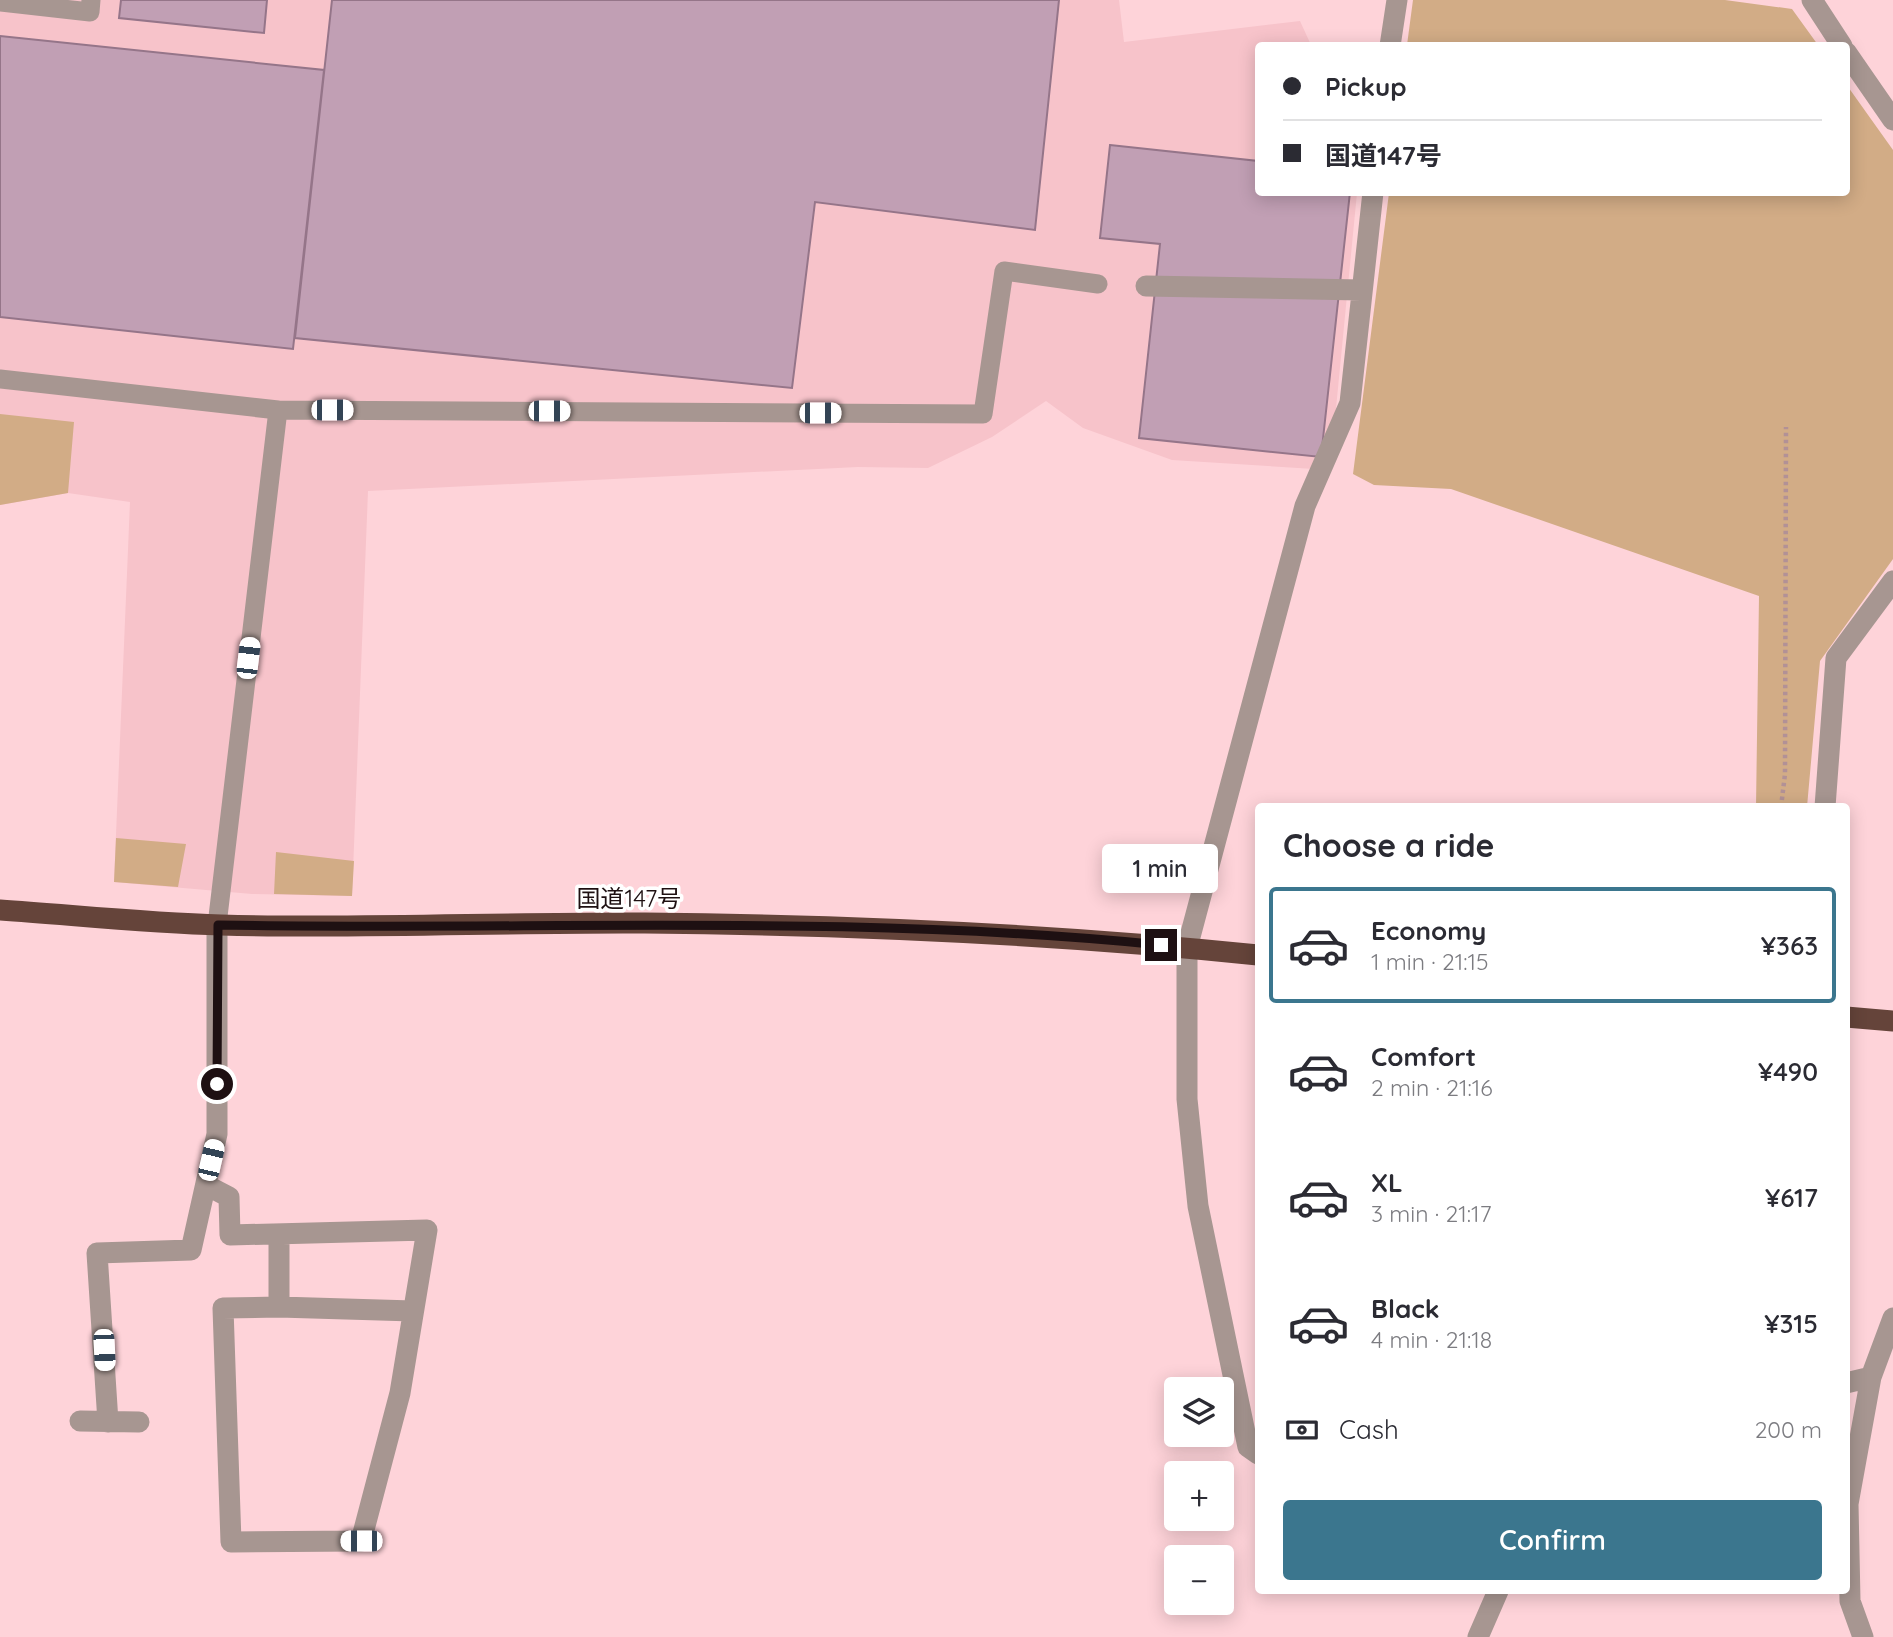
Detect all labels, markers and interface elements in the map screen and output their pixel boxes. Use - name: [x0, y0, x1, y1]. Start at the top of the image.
- text: Pickup: [1325, 70, 1407, 103]
- text: 国道147号: [1325, 139, 1442, 172]
- car: [312, 400, 354, 421]
- car: [529, 401, 571, 422]
- car: [800, 403, 842, 424]
- car: [236, 636, 261, 680]
- text: Choose a ride: [1283, 825, 1495, 865]
- callout: 1 min: [1103, 844, 1219, 892]
- text: 1 min: [1132, 854, 1188, 883]
- street label: 国道147号: [577, 883, 681, 913]
- icon: car: [1287, 914, 1350, 977]
- text: Economy: [1371, 914, 1486, 947]
- route end: [1145, 929, 1177, 961]
- text: ¥363: [1761, 929, 1818, 962]
- text: 1 min · 21:15: [1371, 947, 1489, 976]
- icon: car: [1287, 1040, 1350, 1103]
- text: Comfort: [1371, 1040, 1476, 1073]
- text: ¥490: [1758, 1055, 1818, 1088]
- route start: [201, 1068, 233, 1100]
- text: 2 min · 21:16: [1371, 1073, 1493, 1102]
- car: [197, 1137, 226, 1183]
- icon: car: [1287, 1166, 1350, 1229]
- text: XL: [1371, 1166, 1403, 1199]
- text: ¥617: [1765, 1181, 1818, 1214]
- text: 3 min · 21:17: [1371, 1199, 1491, 1228]
- icon: car: [1287, 1292, 1350, 1355]
- text: Black: [1371, 1292, 1440, 1325]
- text: ¥315: [1764, 1307, 1818, 1340]
- text: 4 min · 21:18: [1371, 1325, 1492, 1354]
- car: [93, 1328, 116, 1372]
- map controls: [1164, 1377, 1234, 1615]
- button: layers: [1164, 1377, 1234, 1447]
- icon: cash: [1283, 1411, 1321, 1449]
- text: Cash: [1339, 1413, 1399, 1446]
- text: 200 m: [1755, 1415, 1822, 1444]
- button: +: [1164, 1461, 1234, 1531]
- button: Confirm: [1283, 1500, 1822, 1580]
- car: [341, 1531, 383, 1552]
- button: −: [1164, 1545, 1234, 1615]

